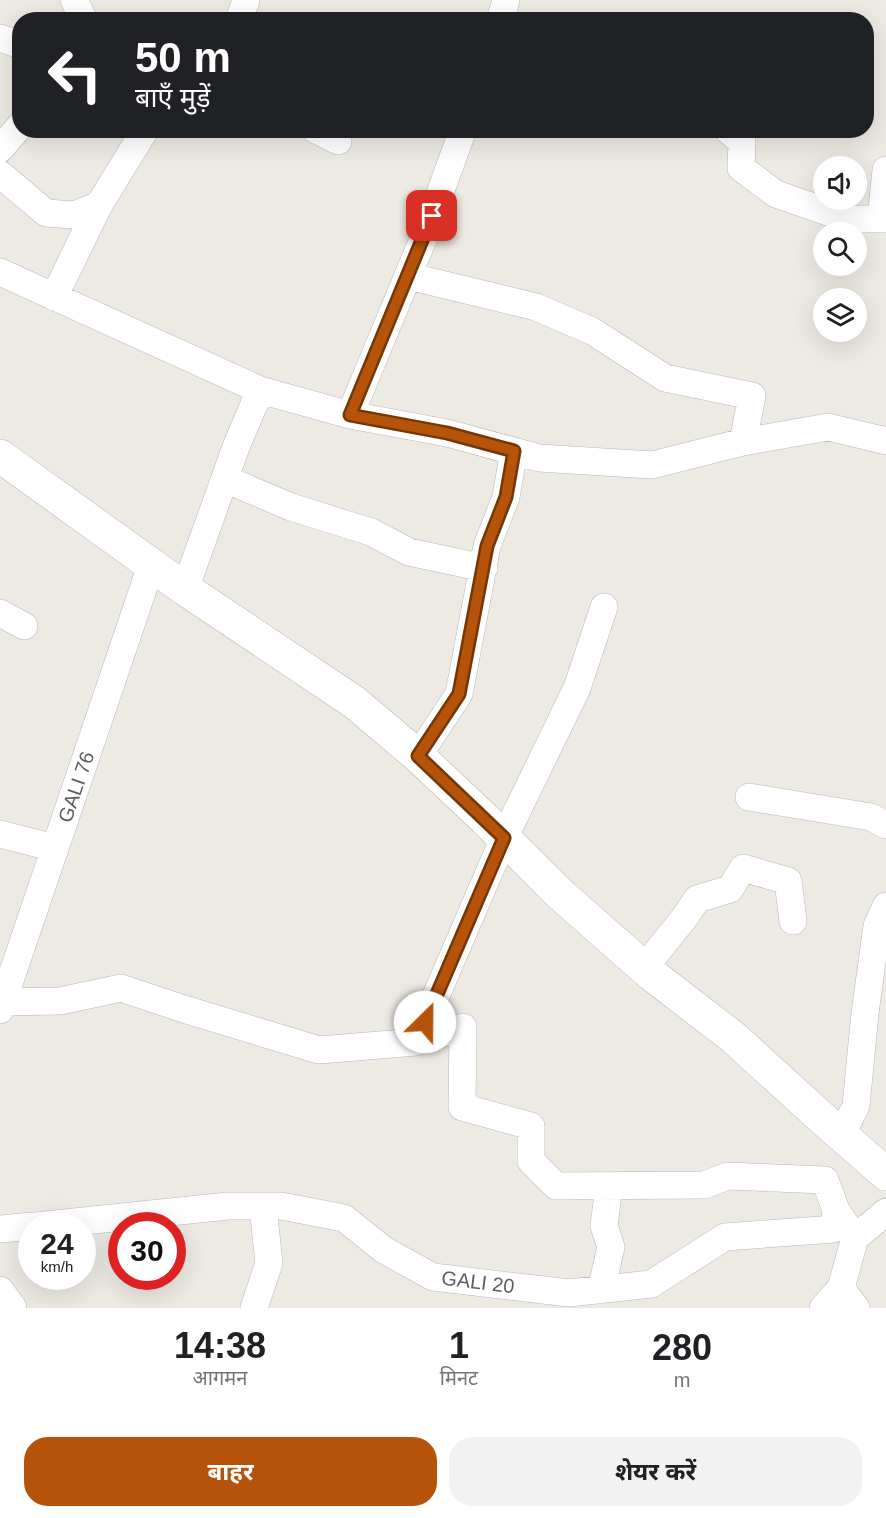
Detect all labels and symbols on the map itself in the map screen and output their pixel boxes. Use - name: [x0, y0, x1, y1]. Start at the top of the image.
- pin: [406, 190, 457, 241]
- street label: GALI 76: [54, 749, 98, 825]
- position arrow: [393, 990, 457, 1054]
- speed limit sign: 30: [108, 1212, 186, 1290]
- street label: GALI 20: [440, 1267, 516, 1297]

